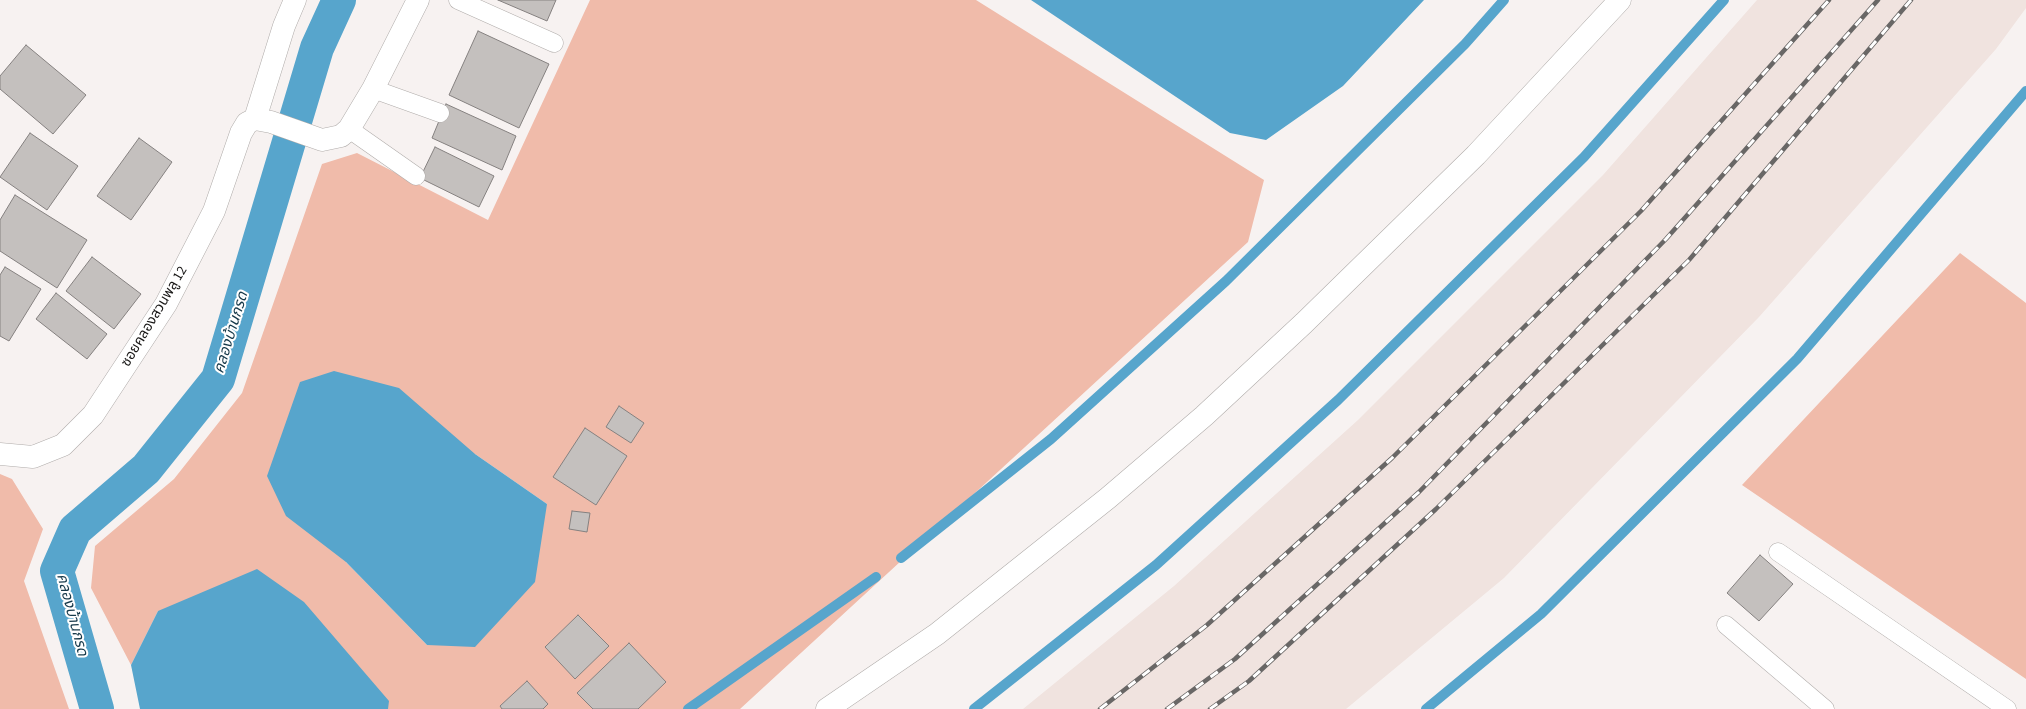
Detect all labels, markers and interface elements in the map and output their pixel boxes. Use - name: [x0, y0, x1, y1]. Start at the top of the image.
- street label: ซอยคลองสวนพลู 12: [118, 264, 192, 370]
- water label: คลองบ้านกรด: [211, 290, 253, 376]
- water label: คลองบ้านกรด: [51, 572, 91, 658]

